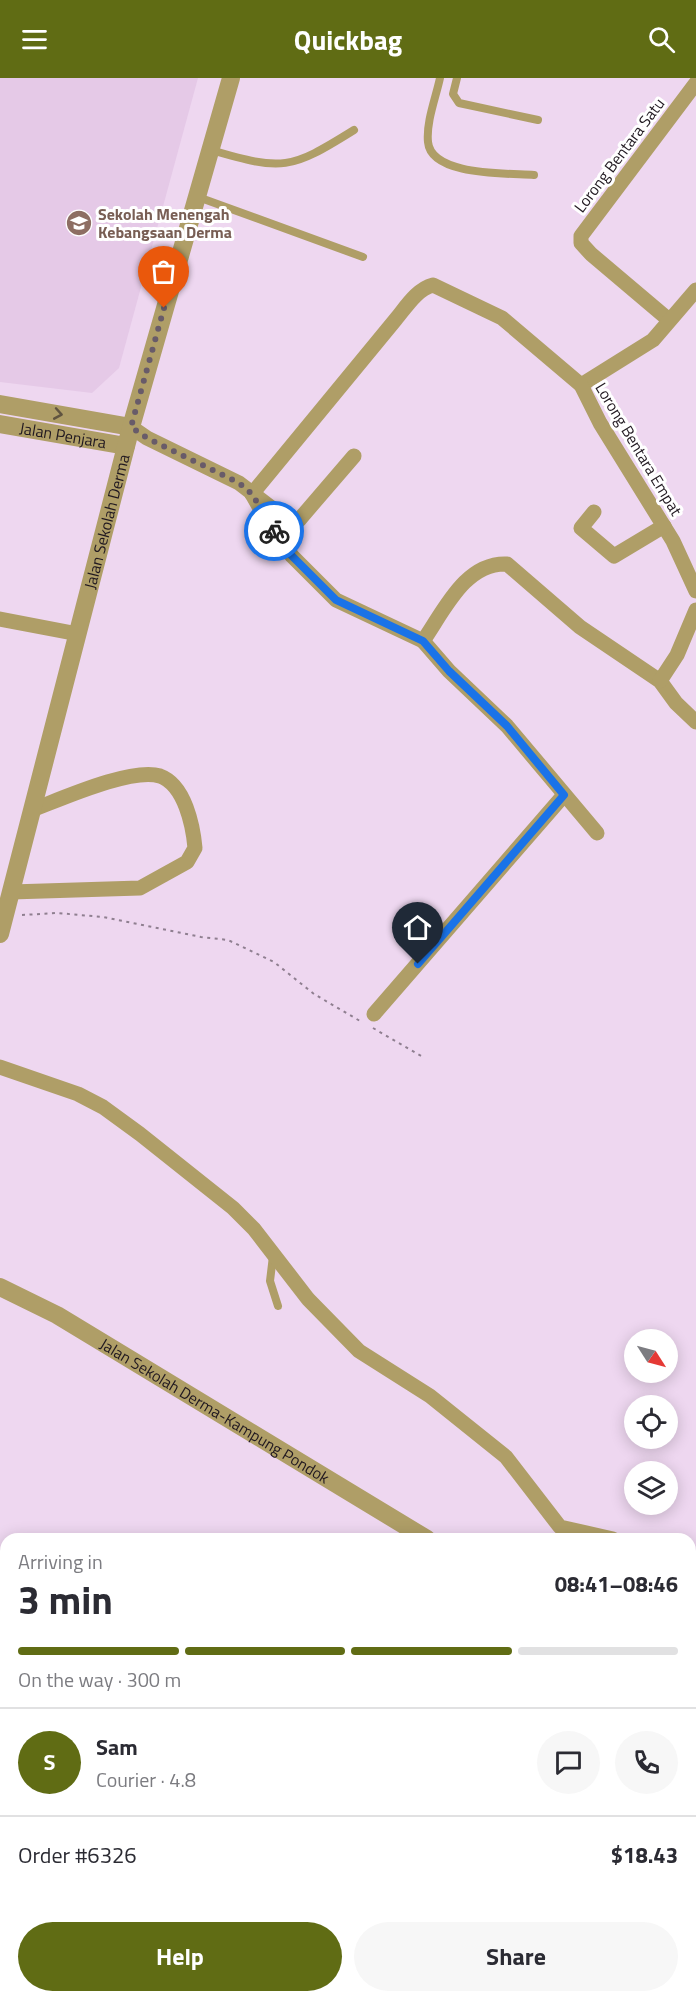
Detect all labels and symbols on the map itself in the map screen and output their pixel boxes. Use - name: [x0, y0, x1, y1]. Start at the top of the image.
- street label: Lorong Bentara Satu: [568, 93, 670, 217]
- place label: Sekolah Menengah Kebangsaan Derma: [98, 202, 232, 244]
- school or university icon: Sekolah Menengah Kebangsaan Derma: [64, 208, 94, 238]
- pin: [138, 246, 189, 308]
- street label: Lorong Bentara Empat: [590, 378, 689, 521]
- one-way arrow: [52, 407, 62, 420]
- street label: Jalan Penjara: [18, 416, 108, 454]
- street label: Jalan Sekolah Derma: [78, 452, 136, 592]
- courier: [244, 501, 304, 561]
- pin: [392, 902, 443, 964]
- north arrow: [624, 1329, 678, 1383]
- street label: Jalan Sekolah Derma-Kampung Pondok: [96, 1332, 334, 1489]

